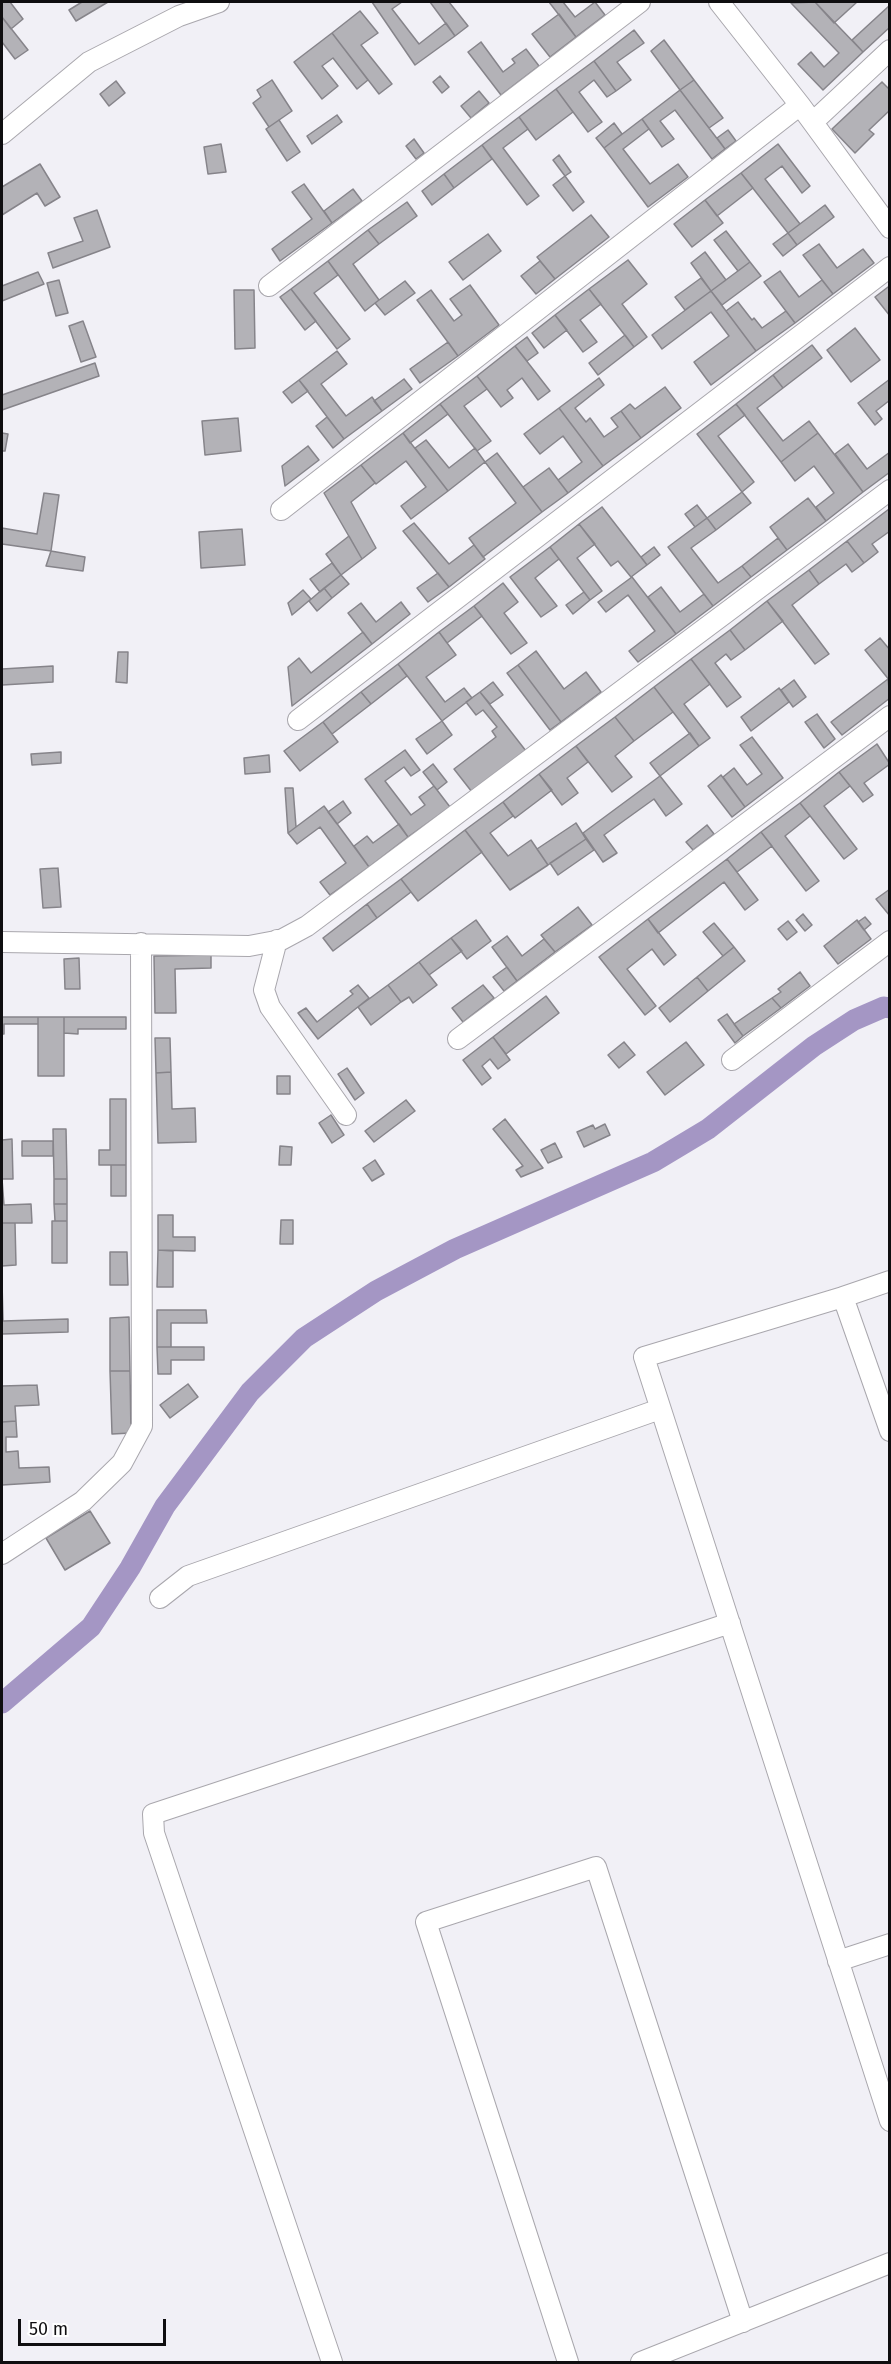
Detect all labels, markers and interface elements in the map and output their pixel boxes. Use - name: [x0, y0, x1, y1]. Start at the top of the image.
- scale bar: [21, 2307, 170, 2345]
- text: 50 m: [29, 2318, 68, 2340]

